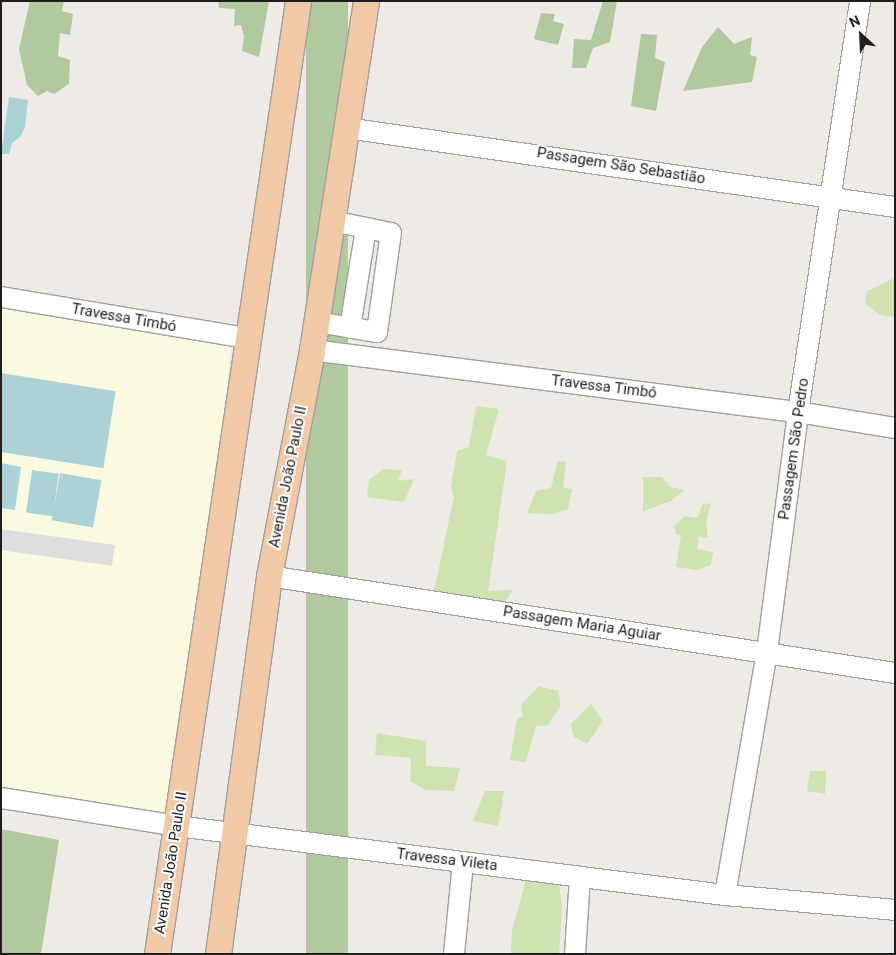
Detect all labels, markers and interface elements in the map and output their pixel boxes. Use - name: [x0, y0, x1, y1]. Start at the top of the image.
- north arrow: [836, 10, 886, 60]
- text: N: [847, 12, 863, 31]
- street label: Passagem São Sebastião: [536, 144, 706, 188]
- street label: Travessa Timbó: [70, 300, 178, 336]
- street label: Travessa Timbó: [550, 372, 658, 402]
- street label: Passagem São Pedro: [775, 377, 813, 521]
- street label: Avenida João Paulo II: [265, 405, 311, 549]
- street label: Passagem Maria Aguiar: [502, 603, 662, 645]
- street label: Avenida João Paulo II: [151, 790, 191, 936]
- street label: Travessa Vileta: [395, 845, 499, 875]

